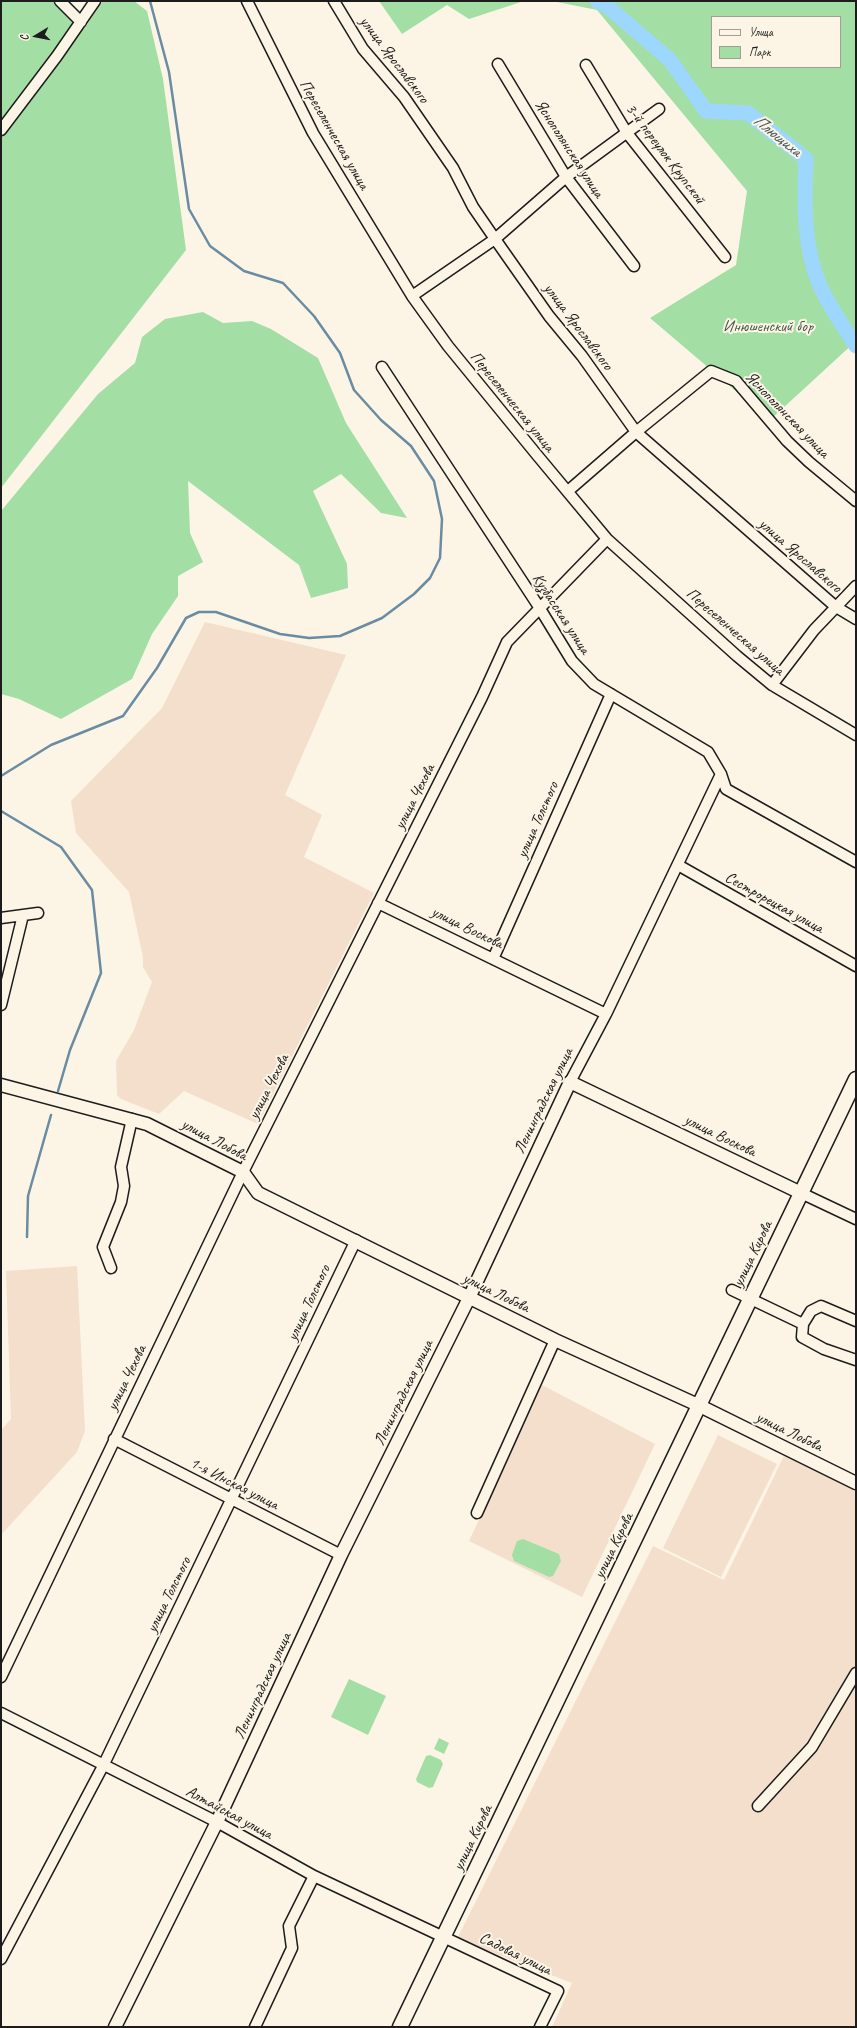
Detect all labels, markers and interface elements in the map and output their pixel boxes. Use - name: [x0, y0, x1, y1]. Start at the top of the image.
- street label: улица Ярославского: [355, 13, 433, 107]
- north arrow: [16, 16, 56, 56]
- legend: [711, 16, 841, 68]
- text: Улица: [749, 24, 773, 40]
- text: С: [17, 34, 32, 42]
- text: Парк: [749, 44, 770, 60]
- street label: Переселенческая улица: [295, 77, 373, 193]
- street label: Яснополянская улица: [530, 96, 608, 202]
- street label: 3-й переулок Крупской: [621, 100, 709, 208]
- water label: Плющиха: [749, 111, 805, 161]
- street label: улица Ярославского: [539, 280, 617, 374]
- park label: Инюшенский бор: [723, 317, 813, 337]
- street label: Переселенческая улица: [466, 348, 558, 456]
- street label: Яснополянская улица: [741, 368, 833, 462]
- street label: улица Ярославского: [754, 515, 846, 597]
- street label: Кузбасская улица: [528, 570, 594, 658]
- street label: Переселенческая улица: [682, 584, 788, 680]
- street label: улица Чехова: [390, 761, 440, 833]
- street label: улица Толстого: [513, 779, 563, 861]
- street label: Сестрорецкая улица: [721, 868, 827, 938]
- street label: улица Воскова: [428, 902, 506, 954]
- street label: Ленинградская улица: [510, 1045, 578, 1157]
- street label: улица Чехова: [244, 1051, 294, 1123]
- street label: улица Воскова: [681, 1110, 759, 1162]
- street label: улица Лобова: [178, 1115, 250, 1165]
- street label: улица Кирова: [729, 1218, 777, 1290]
- street label: улица Толстого: [283, 1262, 335, 1344]
- street label: улица Лобова: [460, 1269, 532, 1317]
- street label: Ленинградская улица: [370, 1337, 438, 1449]
- street label: улица Чехова: [103, 1342, 151, 1414]
- street label: улица Лобова: [753, 1408, 825, 1456]
- street label: 1-я Инская улица: [187, 1453, 281, 1515]
- street label: улица Кирова: [590, 1510, 638, 1582]
- street label: улица Толстого: [143, 1554, 195, 1636]
- street label: Ленинградская улица: [230, 1630, 296, 1742]
- street label: Алтайская улица: [182, 1782, 276, 1844]
- street label: улица Кирова: [449, 1802, 497, 1874]
- street label: Садовая улица: [476, 1928, 554, 1980]

